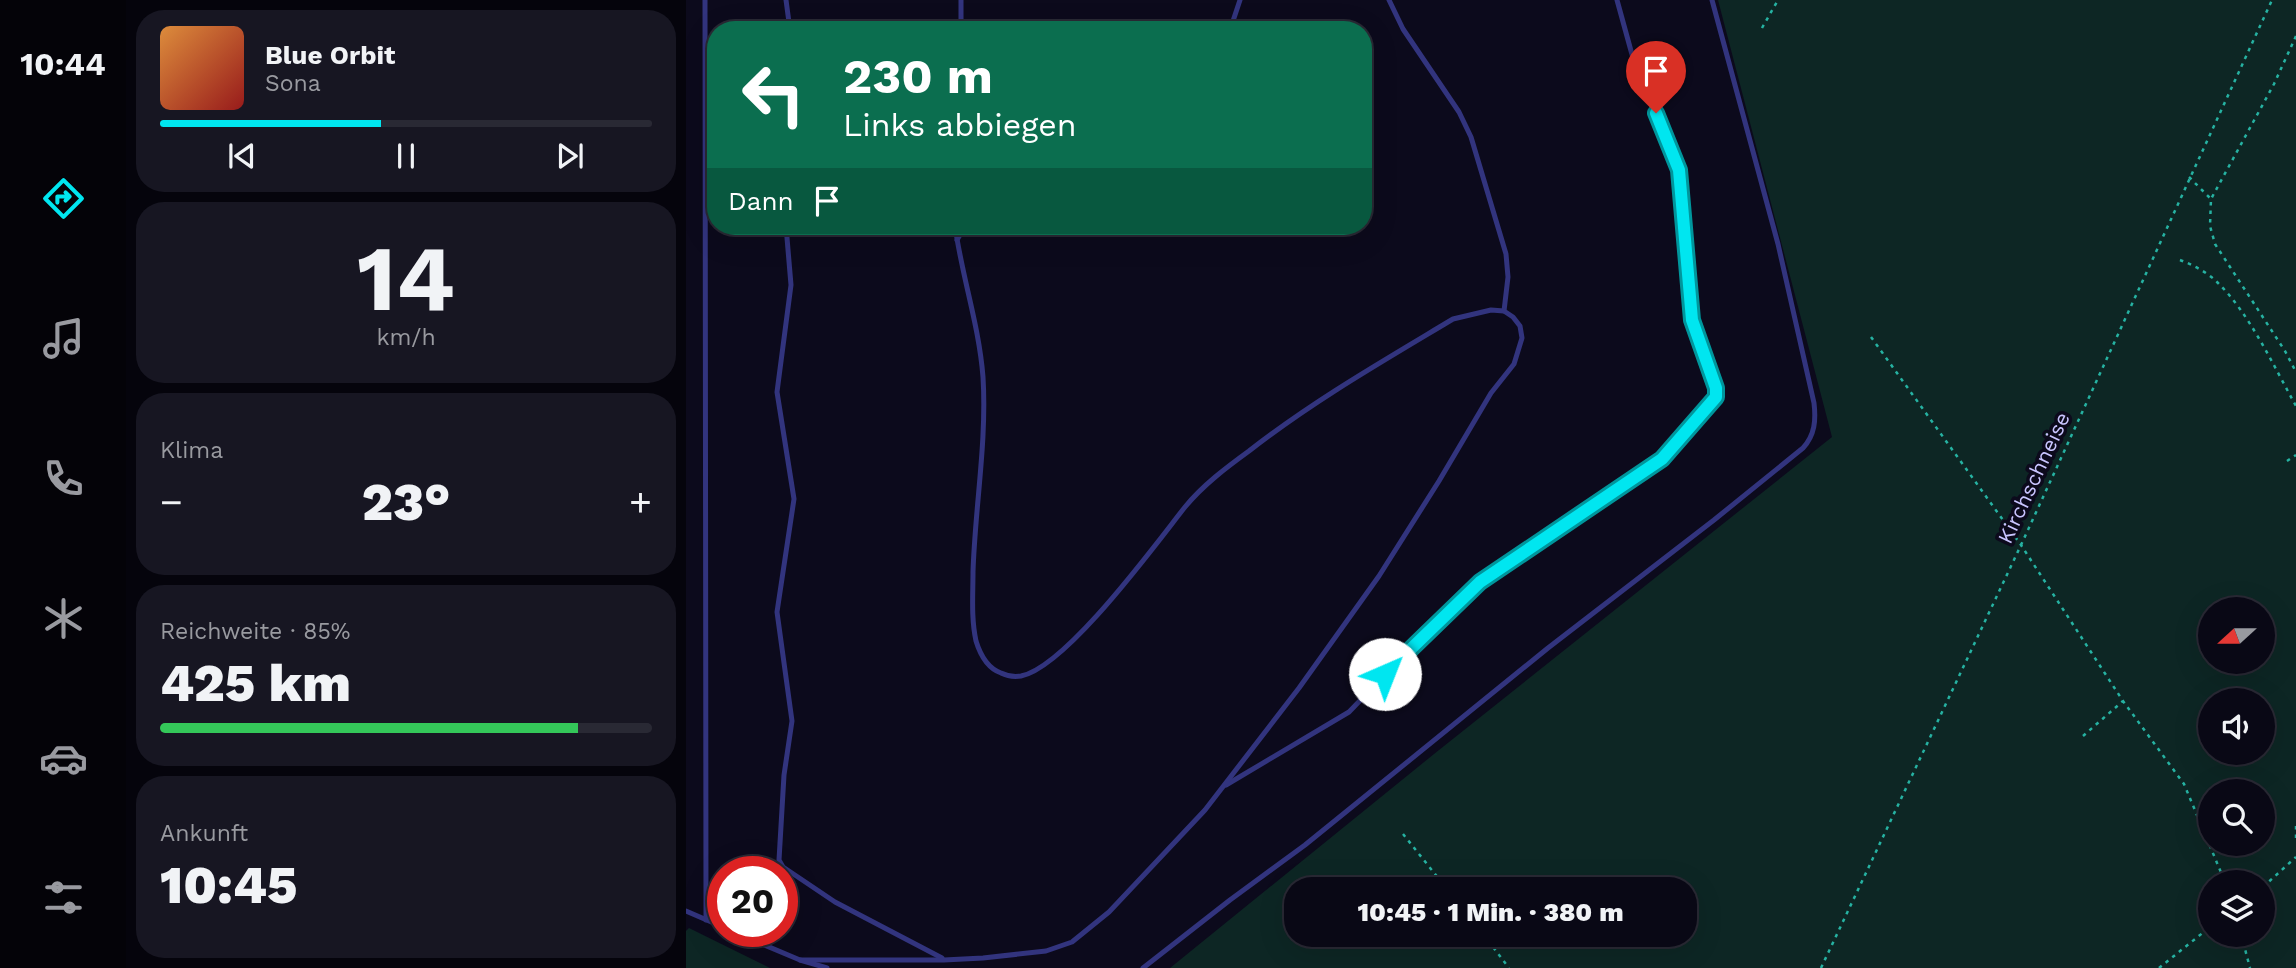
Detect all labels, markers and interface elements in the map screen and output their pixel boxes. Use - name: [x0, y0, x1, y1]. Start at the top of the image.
- text: Blue Orbit: [265, 40, 395, 70]
- pin: [1626, 41, 1686, 113]
- text: 10:44: [20, 45, 106, 83]
- text: 230 m: [843, 47, 993, 105]
- icon: left: [728, 49, 819, 140]
- icon: arrive: [1637, 52, 1675, 90]
- text: Sona: [265, 70, 321, 97]
- text: Links abbiegen: [843, 106, 1077, 144]
- icon: previous: [223, 137, 261, 175]
- icon: pause: [387, 137, 425, 175]
- icon: next: [551, 137, 589, 175]
- icon: directions: [39, 174, 88, 223]
- icon: arrive: [808, 182, 846, 220]
- text: Dann: [728, 186, 794, 216]
- text: 14: [357, 225, 455, 332]
- icon: music: [39, 314, 88, 363]
- text: km/h: [376, 324, 436, 351]
- street label: Kirchschneise: [1992, 408, 2075, 547]
- text: Klima: [160, 437, 223, 464]
- icon: phone: [39, 454, 88, 503]
- text: 23°: [362, 472, 450, 533]
- text: −: [160, 480, 183, 524]
- text: +: [629, 480, 652, 524]
- icon: climate: [39, 594, 88, 643]
- north arrow: [2198, 597, 2275, 674]
- map controls: [2198, 597, 2275, 947]
- text: Reichweite · 85%: [160, 618, 351, 645]
- position arrow: [1348, 637, 1422, 711]
- text: 425 km: [160, 653, 351, 714]
- button: sound: [2198, 688, 2275, 765]
- icon: car: [39, 734, 88, 783]
- button: search: [2198, 779, 2275, 856]
- text: Ankunft: [160, 820, 248, 847]
- text: 10:45: [160, 855, 297, 916]
- speed limit sign: 20: [707, 856, 798, 947]
- button: layers: [2198, 870, 2275, 947]
- icon: filters: [39, 873, 88, 922]
- text: 10:45 · 1 Min. · 380 m: [1357, 897, 1624, 927]

